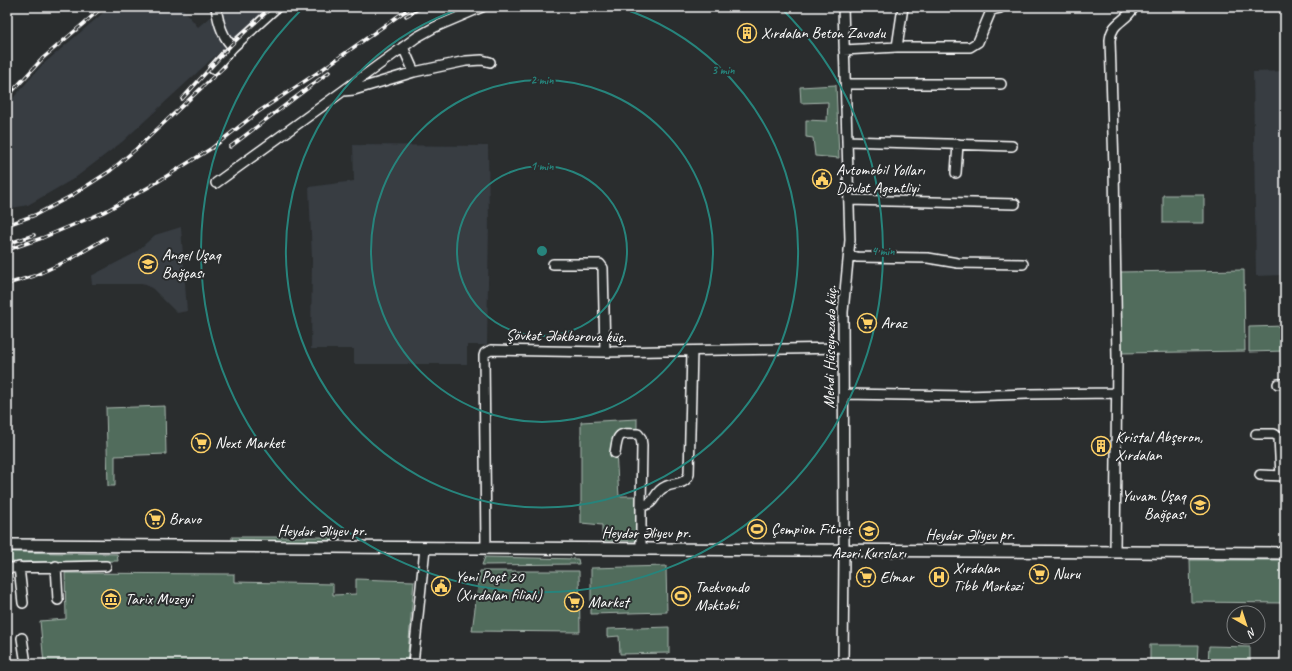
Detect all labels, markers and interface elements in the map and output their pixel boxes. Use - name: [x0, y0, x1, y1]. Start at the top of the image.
- building icon: Xırdalan Beton Zavodu: [736, 22, 758, 44]
- place label: Xırdalan Beton Zavodu: [761, 23, 886, 43]
- text: 3 min: [712, 62, 735, 78]
- text: 2 min: [531, 72, 554, 88]
- text: 1 min: [531, 158, 554, 174]
- place label: Avtomobil Yolları Dövlət Agentliyi: [836, 160, 926, 198]
- public building icon: Avtomobil Yolları Dövlət Agentliyi: [811, 168, 833, 190]
- text: 4 min: [872, 243, 895, 259]
- centre of rings: [535, 244, 549, 258]
- place label: Angel Uşaq Bağçası: [162, 245, 222, 283]
- school or university icon: Angel Uşaq Bağçası: [137, 253, 159, 275]
- street label: Mehdi Hüseynzadə küç.: [819, 285, 841, 409]
- supermarket icon: Araz: [856, 312, 878, 334]
- place label: Araz: [881, 313, 909, 333]
- street label: Şövkət Ələkbərova küç.: [506, 325, 627, 347]
- place label: Kristal Abşeron, Xırdalan: [1115, 427, 1203, 465]
- supermarket icon: Next Market: [190, 432, 212, 454]
- place label: Next Market: [215, 433, 286, 453]
- building icon: Kristal Abşeron, Xırdalan: [1090, 435, 1112, 457]
- place label: Yuvam Uşaq Bağçası: [1121, 486, 1187, 524]
- school or university icon: Yuvam Uşaq Bağçası: [1189, 494, 1211, 516]
- supermarket icon: Bravo: [144, 508, 166, 530]
- place label: Bravo: [169, 509, 203, 529]
- sports icon: Çempion Fitnes: [746, 518, 768, 540]
- place label: Çempion Fitnes: [771, 519, 854, 539]
- school or university icon: Azəri Kursları: [858, 520, 880, 542]
- street label: Heydər Əliyev pr.: [277, 521, 367, 541]
- street label: Heydər Əliyev pr.: [601, 523, 691, 543]
- street label: Heydər Əliyev pr.: [925, 525, 1015, 545]
- place label: Azəri Kursları: [832, 543, 907, 563]
- place label: Xırdalan Tibb Mərkəzi: [953, 558, 1025, 596]
- supermarket icon: Nuru: [1028, 563, 1050, 585]
- place label: Nuru: [1053, 564, 1081, 584]
- supermarket icon: Elmar: [855, 566, 877, 588]
- hospital icon: Xırdalan Tibb Mərkəzi: [928, 566, 950, 588]
- place label: Yeni Poçt 20 (Xırdalan filialı): [455, 567, 543, 605]
- place label: Elmar: [880, 567, 915, 587]
- public building icon: Yeni Poçt 20 (Xırdalan filialı): [430, 575, 452, 597]
- place label: Taekvondo Məktəbi: [695, 577, 750, 615]
- sports icon: Taekvondo Məktəbi: [670, 585, 692, 607]
- museum icon: Tarix Muzeyi: [100, 588, 122, 610]
- place label: Tarix Muzeyi: [125, 589, 194, 609]
- supermarket icon: Market: [563, 591, 585, 613]
- place label: Market: [588, 592, 631, 612]
- north arrow: [1226, 605, 1266, 645]
- text: N: [1244, 625, 1259, 642]

